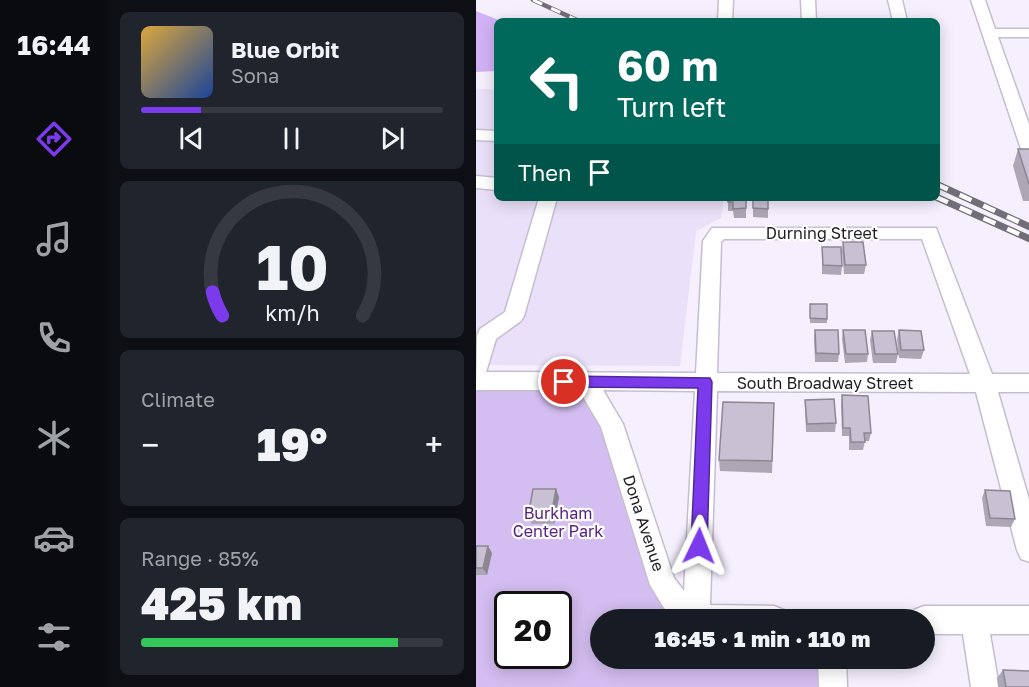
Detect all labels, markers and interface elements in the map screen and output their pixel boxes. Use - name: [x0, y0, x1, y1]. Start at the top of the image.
- text: 16:44: [17, 29, 91, 61]
- text: Blue Orbit: [231, 36, 339, 63]
- text: 60 m: [617, 40, 718, 90]
- icon: left: [518, 42, 596, 120]
- text: Sona: [231, 63, 279, 87]
- text: Turn left: [617, 91, 726, 123]
- icon: directions: [33, 118, 75, 160]
- icon: previous: [175, 122, 208, 155]
- icon: pause: [275, 122, 308, 155]
- icon: next: [376, 122, 409, 155]
- icon: arrive: [583, 156, 616, 189]
- text: Then: [518, 159, 571, 186]
- icon: music: [33, 218, 75, 260]
- street label: Durning Street: [766, 223, 878, 243]
- text: 10: [256, 229, 328, 304]
- text: km/h: [265, 301, 319, 327]
- icon: phone: [33, 317, 75, 359]
- pin: [538, 356, 589, 407]
- icon: arrive: [547, 365, 580, 398]
- street label: South Broadway Street: [737, 373, 913, 393]
- text: Climate: [141, 387, 215, 411]
- icon: climate: [33, 417, 75, 459]
- text: 19°: [257, 417, 327, 471]
- text: −: [141, 425, 159, 464]
- text: +: [425, 425, 443, 464]
- street label: Dona Avenue: [619, 472, 669, 574]
- park label: Burkham Center Park: [513, 503, 603, 541]
- position arrow: [667, 514, 731, 578]
- icon: car: [33, 517, 75, 559]
- text: Range · 85%: [141, 546, 259, 570]
- text: 425 km: [141, 576, 302, 630]
- speed limit sign: 20: [494, 591, 572, 669]
- icon: filters: [33, 616, 75, 658]
- text: 16:45 · 1 min · 110 m: [655, 625, 870, 652]

